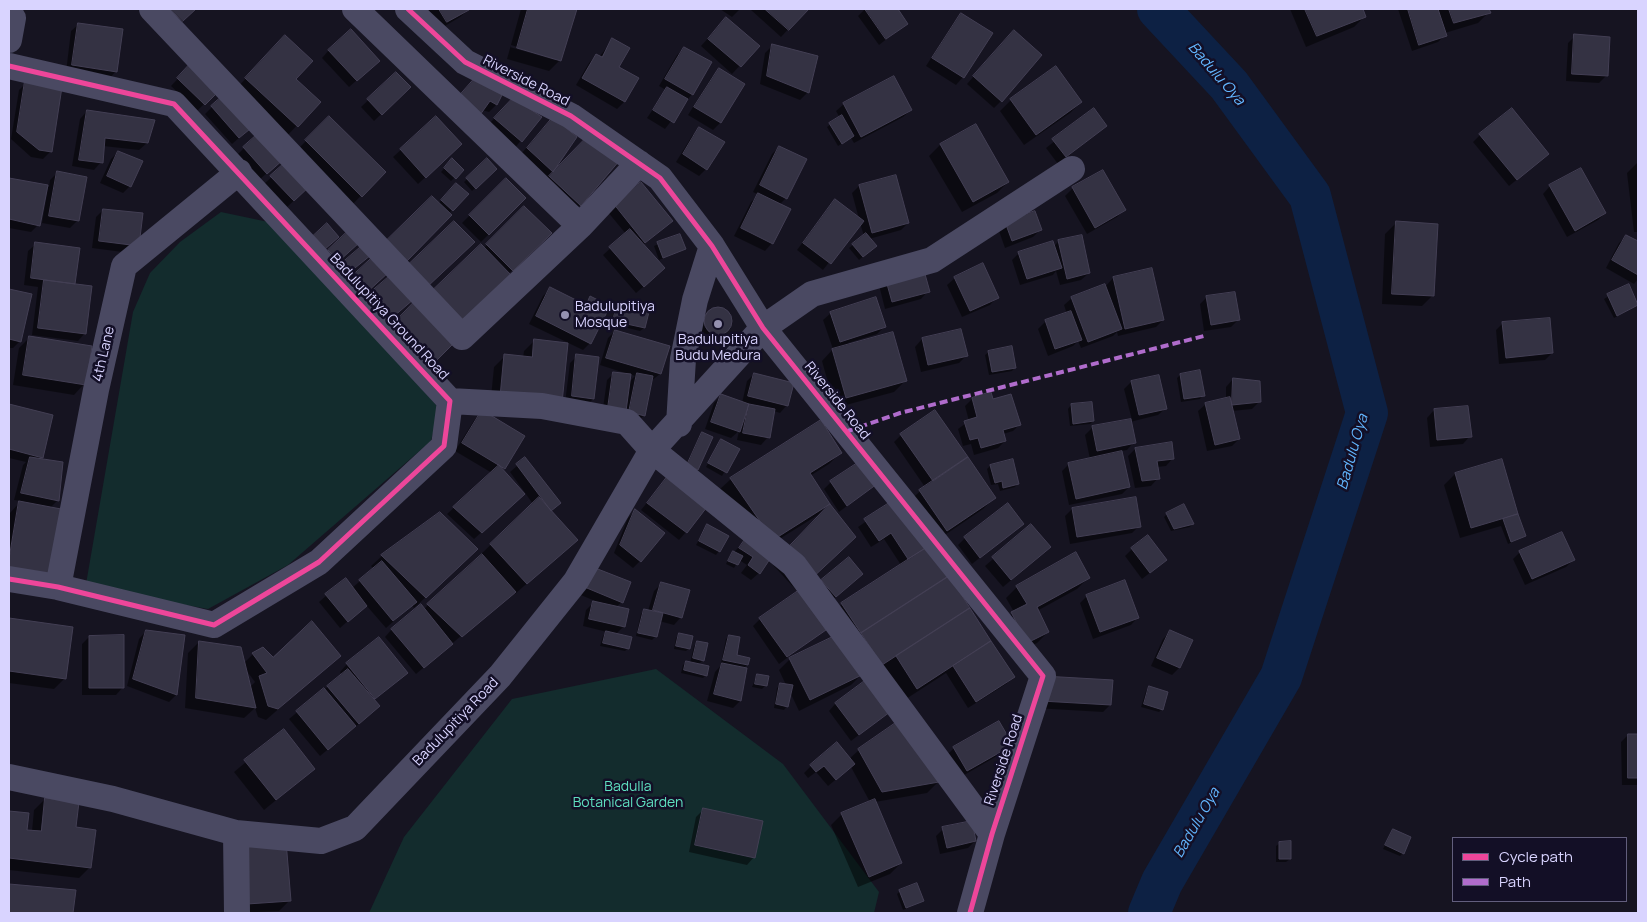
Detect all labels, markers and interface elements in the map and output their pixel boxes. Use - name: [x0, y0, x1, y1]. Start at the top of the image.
- water label: Badulu Oya: [1184, 39, 1248, 109]
- street label: Riverside Road: [480, 52, 572, 110]
- street label: Badulupitiya Ground Road: [326, 250, 452, 384]
- place label: Badulupitiya Mosque: [575, 299, 655, 332]
- marker: Badulupitiya Mosque: [559, 309, 571, 321]
- marker: Badulupitiya Budu Medura: [712, 318, 724, 330]
- street label: 4th Lane: [89, 325, 119, 383]
- place label: Badulupitiya Budu Medura: [675, 332, 761, 364]
- street label: Riverside Road: [801, 359, 873, 443]
- water label: Badulu Oya: [1334, 412, 1372, 492]
- street label: Badulupitiya Road: [410, 674, 502, 770]
- street label: Riverside Road: [981, 712, 1027, 808]
- park label: Badulla Botanical Garden: [573, 779, 683, 812]
- water label: Badulu Oya: [1170, 785, 1224, 861]
- legend: [1452, 837, 1627, 902]
- text: Cycle path: [1499, 846, 1573, 867]
- text: Path: [1499, 871, 1531, 892]

